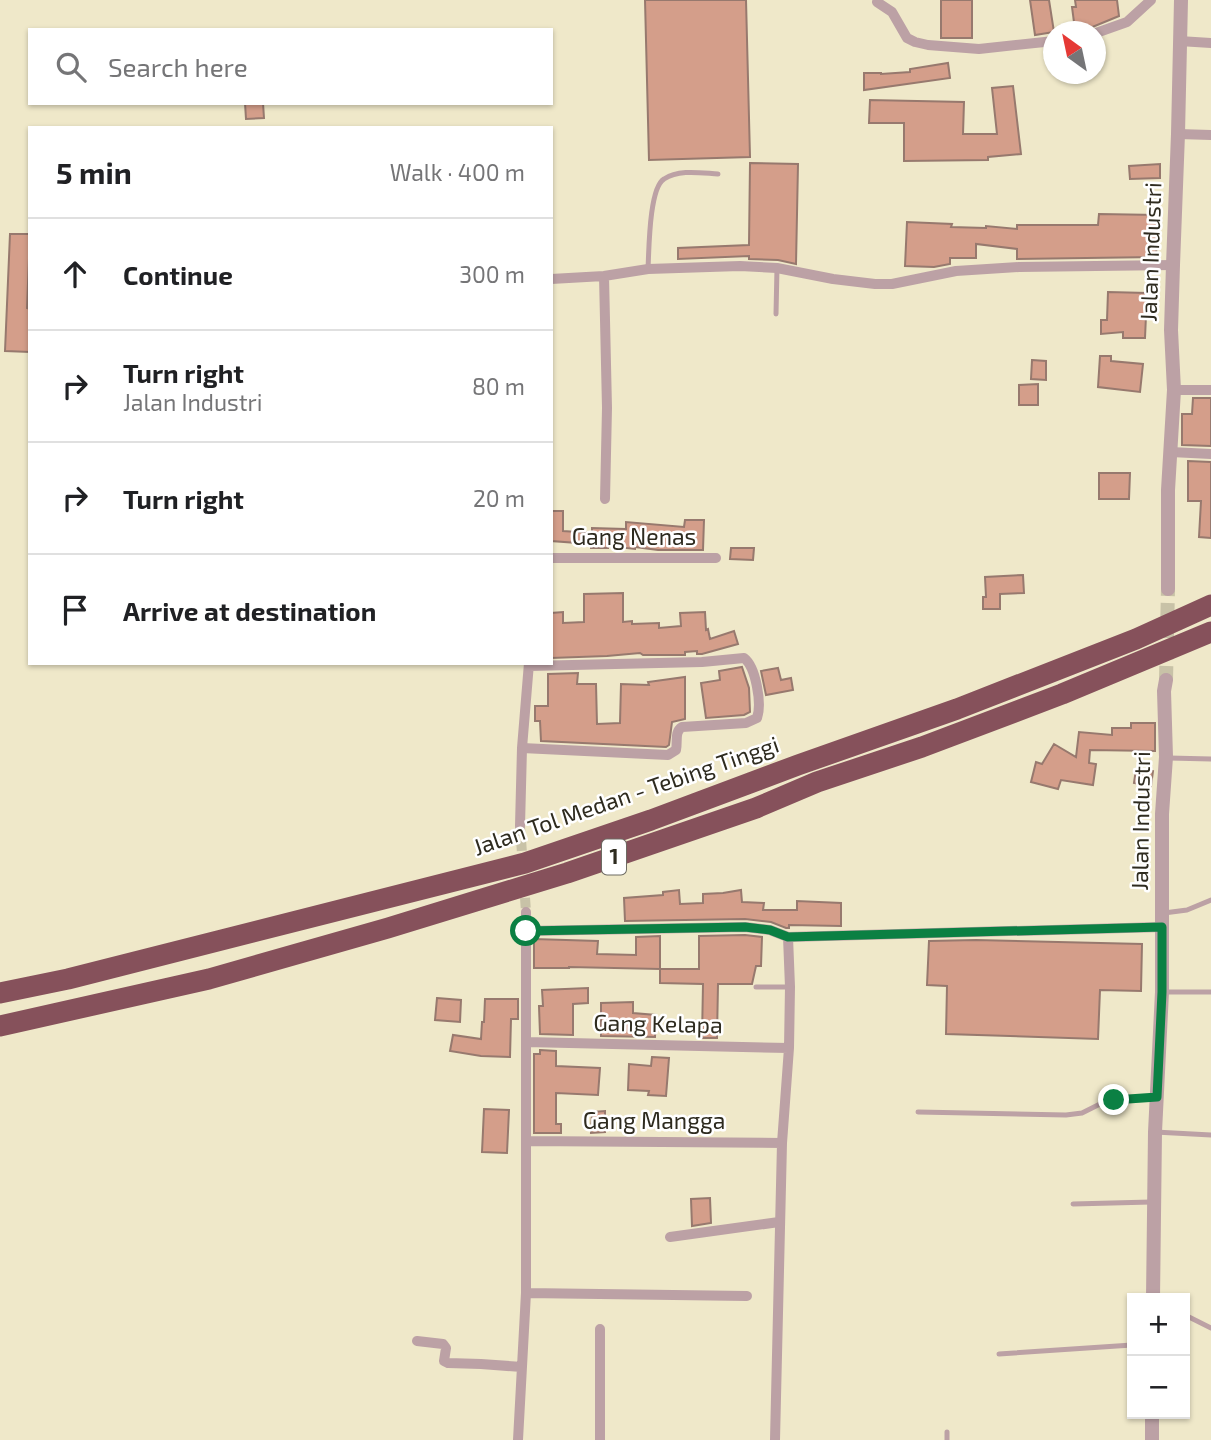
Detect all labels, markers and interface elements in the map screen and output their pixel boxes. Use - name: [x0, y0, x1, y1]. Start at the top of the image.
- north arrow: [1043, 21, 1106, 84]
- search box: [28, 28, 553, 105]
- icon: search: [52, 48, 90, 86]
- text: Search here: [108, 51, 248, 82]
- text: 5 min: [56, 154, 132, 190]
- text: Walk · 400 m: [390, 158, 525, 186]
- street label: Jalan Industri: [1134, 182, 1166, 322]
- icon: ahead: [56, 255, 94, 293]
- text: Continue: [123, 259, 233, 290]
- text: 300 m: [459, 260, 525, 288]
- text: Turn right: [123, 357, 244, 388]
- icon: right: [56, 367, 94, 405]
- text: 80 m: [472, 372, 525, 400]
- text: Jalan Industri: [123, 388, 262, 416]
- icon: right: [56, 479, 94, 517]
- text: Turn right: [123, 483, 244, 514]
- text: 20 m: [473, 484, 525, 512]
- street label: Gang Nenas: [572, 522, 696, 550]
- icon: arrive: [56, 591, 94, 629]
- text: Arrive at destination: [123, 595, 376, 626]
- street label: Jalan Tol Medan - Tebing Tinggi: [469, 729, 782, 861]
- street label: Jalan Industri: [1125, 751, 1155, 891]
- road number: 1: [602, 840, 626, 874]
- route start: [510, 915, 541, 946]
- street label: Gang Kelapa: [593, 1008, 723, 1038]
- route end: [1098, 1084, 1129, 1115]
- street label: Gang Mangga: [583, 1106, 725, 1134]
- map controls: [1127, 1293, 1190, 1419]
- button: +: [1127, 1293, 1190, 1356]
- button: −: [1127, 1356, 1190, 1419]

